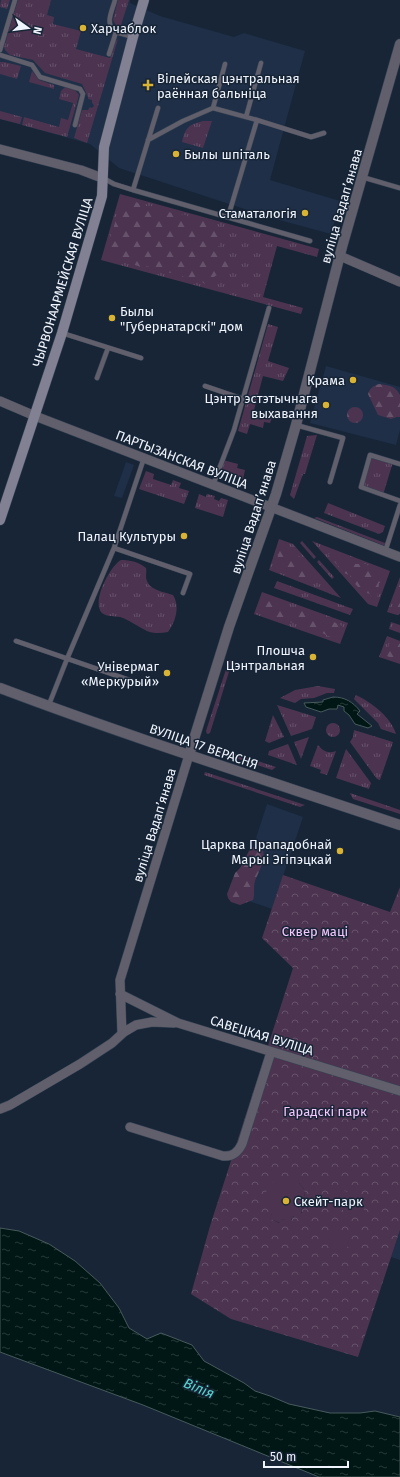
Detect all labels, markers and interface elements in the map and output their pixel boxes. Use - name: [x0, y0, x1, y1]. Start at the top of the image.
- north arrow: [8, 8, 48, 48]
- place label: Харчаблок: [91, 21, 156, 36]
- marker: Харчаблок: [78, 23, 88, 33]
- text: N: [30, 25, 44, 35]
- place label: Вілейская цэнтральная раённая бальніца: [157, 71, 300, 101]
- marker: Вілейская цэнтральная раённая бальніца: [142, 79, 154, 91]
- place label: Былы шпіталь: [184, 147, 270, 162]
- street label: вуліца Вадапʼянава: [318, 147, 365, 265]
- marker: Былы шпіталь: [171, 149, 181, 159]
- street label: ЧЫРВОНААРМЕЙСКАЯ ВУЛІЦА: [30, 195, 96, 369]
- place label: Стаматалогія: [219, 206, 297, 221]
- marker: Стаматалогія: [300, 208, 310, 218]
- place label: Былы "Губернатарскі" дом: [120, 304, 243, 334]
- marker: Былы "Губернатарскі" дом: [107, 313, 117, 323]
- place label: Крама: [307, 373, 345, 388]
- marker: Крама: [348, 375, 358, 385]
- place label: Цэнтр эстэтычнага выхавання: [204, 391, 318, 421]
- marker: Цэнтр эстэтычнага выхавання: [321, 400, 331, 410]
- street label: ПАРТЫЗАНСКАЯ ВУЛІЦА: [114, 427, 251, 492]
- street label: вуліца Вадапʼянава: [228, 458, 279, 576]
- place label: Палац Культуры: [77, 529, 176, 544]
- marker: Палац Культуры: [179, 531, 189, 541]
- place label: Плошча Цэнтральная: [226, 643, 305, 673]
- marker: Плошча Цэнтральная: [308, 652, 318, 662]
- place label: Універмаг «Меркурый»: [81, 659, 159, 689]
- marker: Універмаг «Меркурый»: [162, 668, 172, 678]
- street label: ВУЛІЦА 17 ВЕРАСНЯ: [147, 721, 260, 772]
- street label: вуліца Вадапʼянава: [130, 766, 179, 884]
- place label: Царква Прападобнай Марыі Эгіпэцкай: [201, 837, 332, 867]
- marker: Царква Прападобнай Марыі Эгіпэцкай: [335, 846, 345, 856]
- park label: Сквер маці: [282, 924, 348, 939]
- street label: САВЕЦКАЯ ВУЛІЦА: [208, 1013, 316, 1059]
- park label: Гарадскі парк: [283, 1104, 367, 1119]
- place label: Скейт-парк: [294, 1194, 363, 1209]
- marker: Скейт-парк: [281, 1196, 291, 1206]
- water label: Вілія: [181, 1374, 217, 1403]
- scale bar: [264, 1443, 348, 1469]
- text: 50 m: [270, 1450, 296, 1464]

